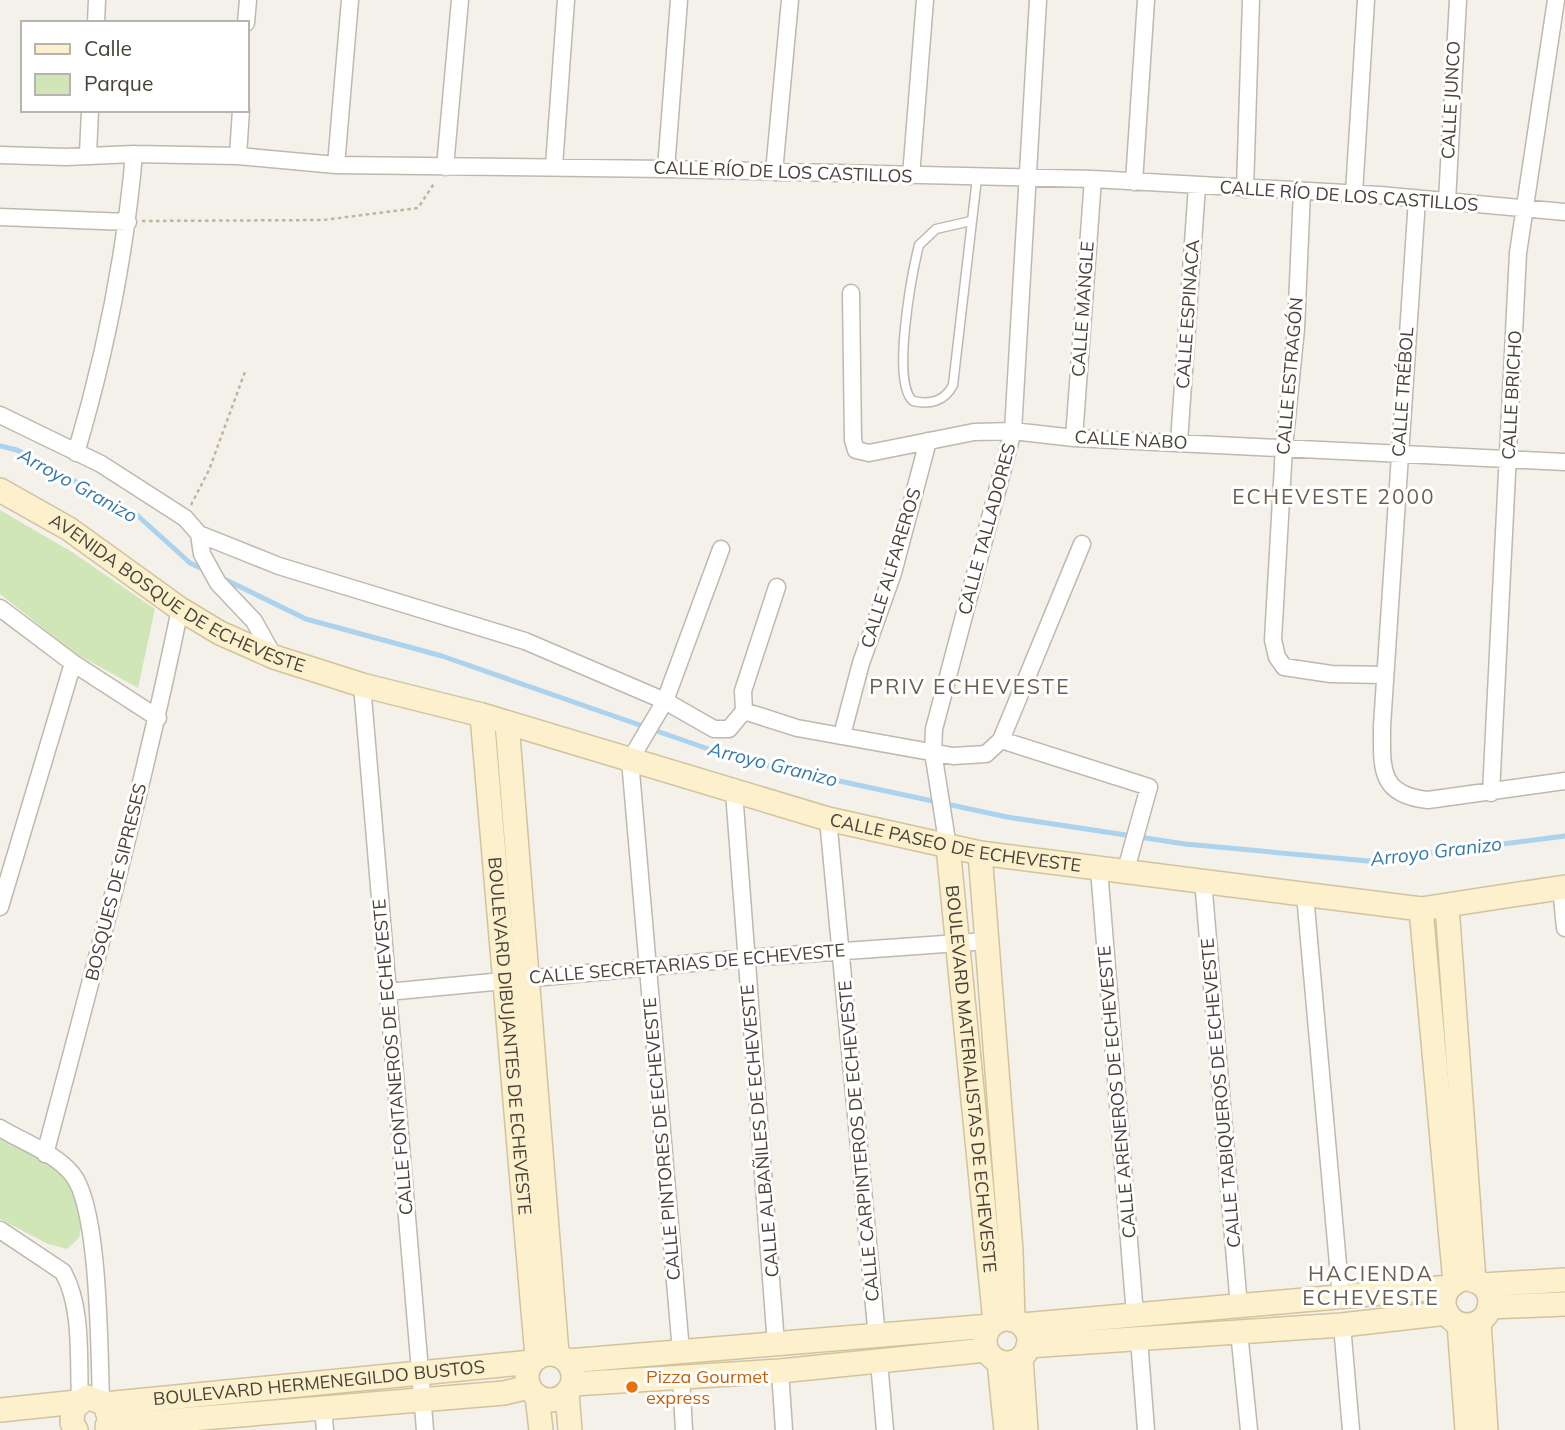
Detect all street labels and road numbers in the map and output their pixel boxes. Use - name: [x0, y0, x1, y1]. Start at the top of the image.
- street label: CALLE JUNCO: [1436, 40, 1465, 160]
- street label: CALLE RÍO DE LOS CASTILLOS: [653, 155, 913, 188]
- street label: CALLE RÍO DE LOS CASTILLOS: [1219, 175, 1479, 216]
- street label: CALLE ESPINACA: [1171, 238, 1204, 389]
- street label: CALLE MANGLE: [1066, 240, 1099, 378]
- street label: CALLE ESTRAGÓN: [1271, 296, 1308, 456]
- street label: CALLE TRÉBOL: [1386, 326, 1419, 458]
- street label: CALLE BRICHO: [1497, 330, 1526, 460]
- street label: CALLE NABO: [1074, 425, 1188, 454]
- street label: CALLE TALLADORES: [953, 441, 1021, 617]
- street label: CALLE ALFAREROS: [855, 485, 926, 651]
- street label: AVENIDA BOSQUE DE ECHEVESTE: [45, 508, 308, 677]
- street label: BOSQUES DE SIPRESES: [80, 781, 151, 983]
- street label: CALLE PASEO DE ECHEVESTE: [828, 808, 1082, 877]
- street label: BOULEVARD DIBUJANTES DE ECHEVESTE: [483, 856, 537, 1216]
- street label: BOULEVARD MATERIALISTAS DE ECHEVESTE: [941, 884, 1002, 1274]
- street label: CALLE FONTANEROS DE ECHEVESTE: [367, 898, 418, 1216]
- street label: CALLE TABIQUEROS DE ECHEVESTE: [1196, 937, 1245, 1249]
- street label: CALLE SECRETARIAS DE ECHEVESTE: [528, 938, 846, 989]
- street label: CALLE ARENEROS DE ECHEVESTE: [1092, 945, 1141, 1239]
- street label: CALLE CARPINTEROS DE ECHEVESTE: [833, 979, 884, 1303]
- street label: CALLE ALBAÑILES DE ECHEVESTE: [735, 984, 784, 1278]
- street label: CALLE PINTORES DE ECHEVESTE: [638, 997, 685, 1281]
- street label: BOULEVARD HERMENEGILDO BUSTOS: [152, 1355, 486, 1410]

